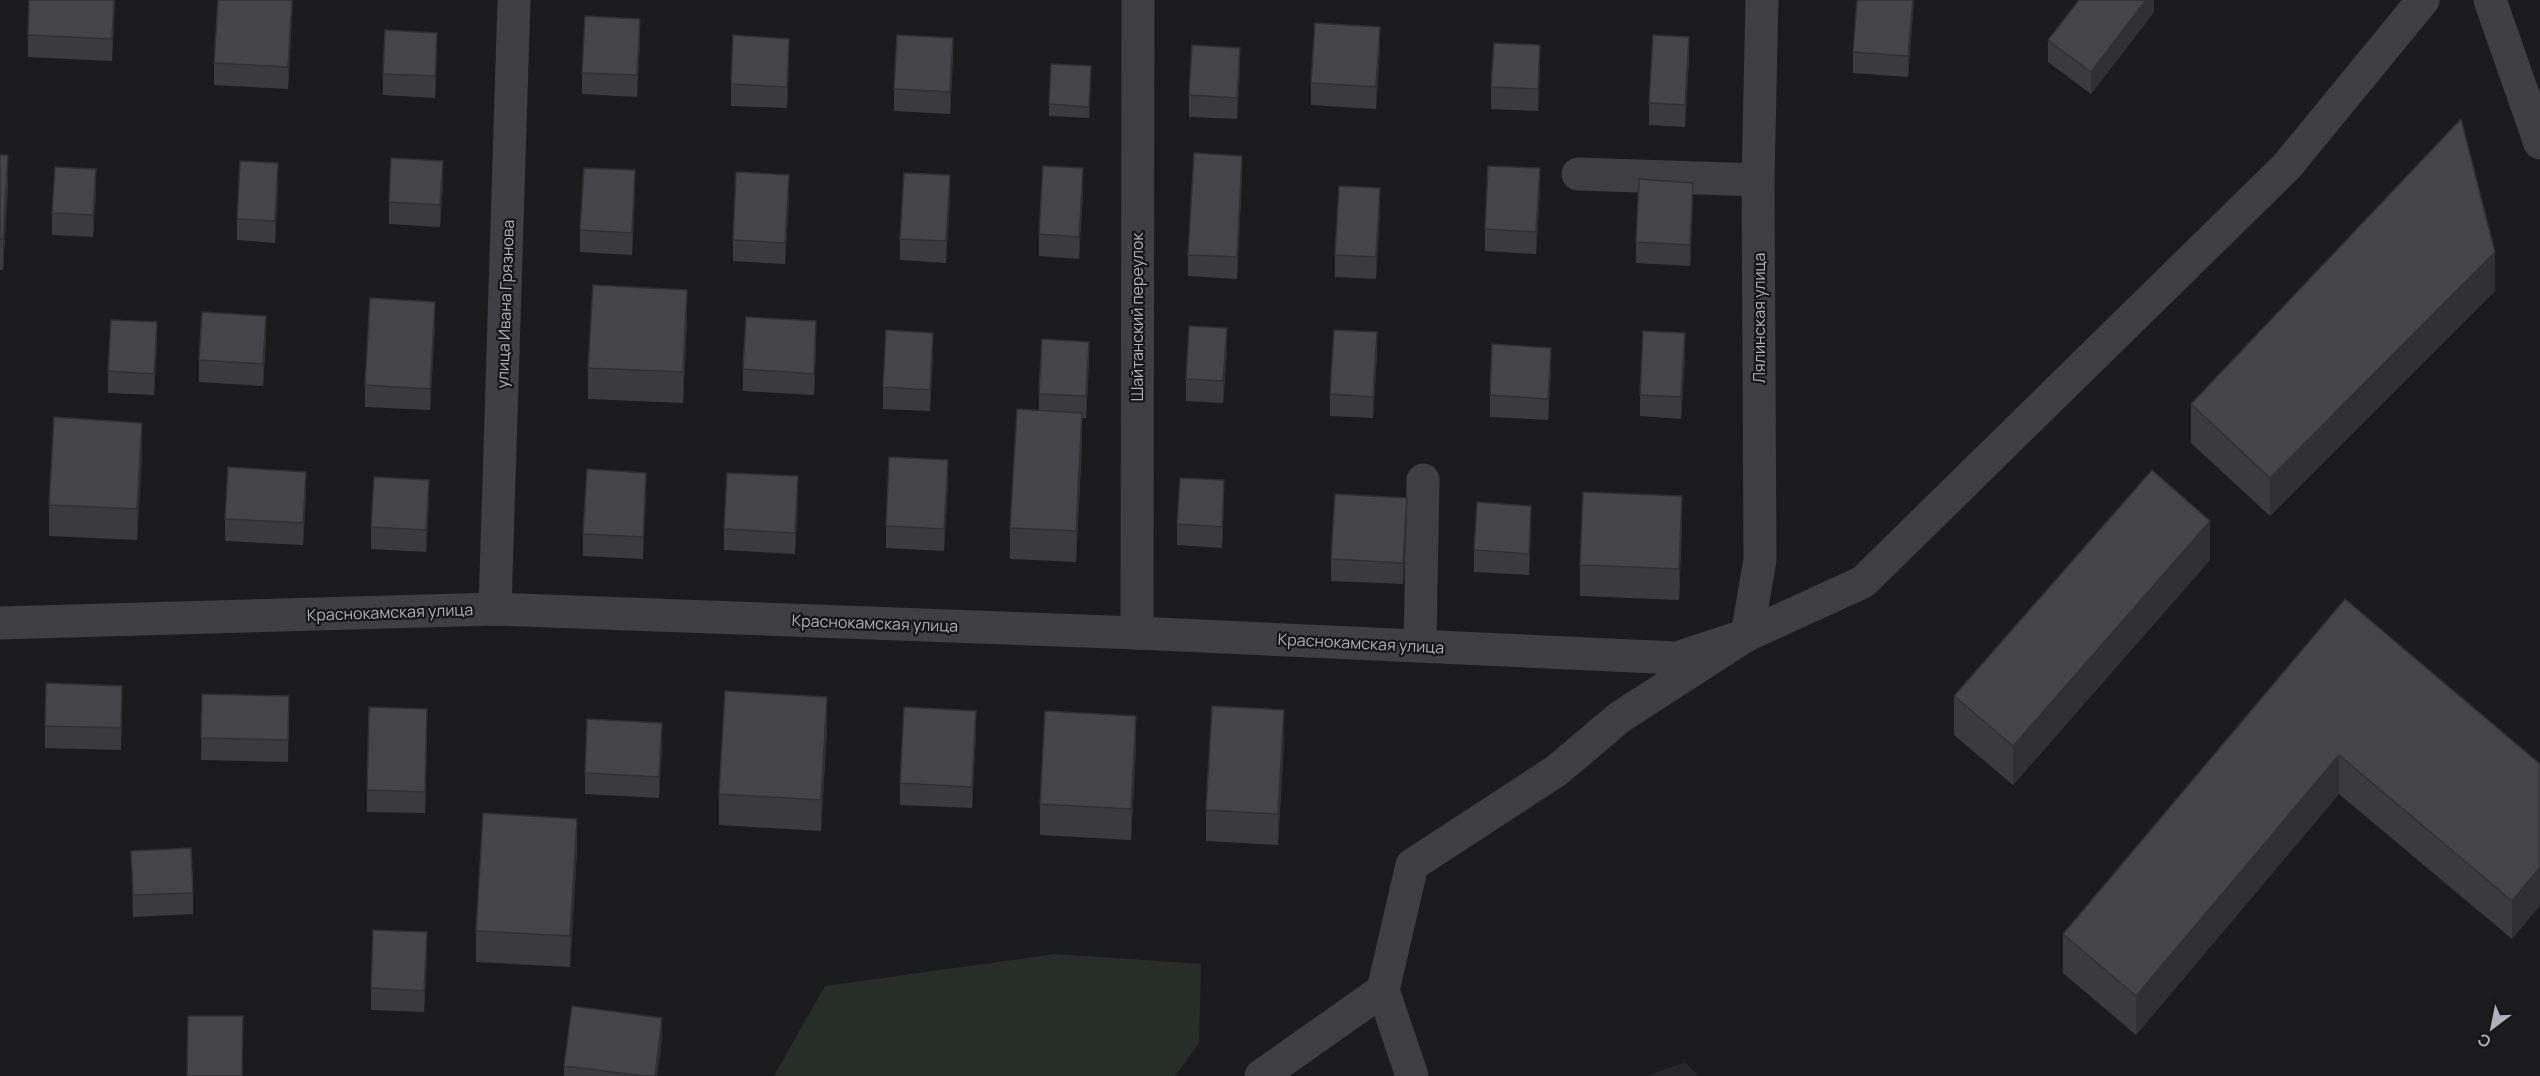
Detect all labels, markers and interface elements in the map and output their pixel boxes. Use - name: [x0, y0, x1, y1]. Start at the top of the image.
- street label: улица Ивана Грязнова: [491, 219, 519, 389]
- street label: Шайтанский переулок: [1126, 232, 1148, 401]
- street label: Лялинская улица: [1748, 253, 1770, 383]
- street label: Краснокамская улица: [306, 598, 474, 626]
- street label: Краснокамская улица: [791, 609, 959, 637]
- street label: Краснокамская улица: [1277, 628, 1445, 658]
- north arrow: [2462, 998, 2522, 1058]
- text: С: [2473, 1028, 2495, 1053]

